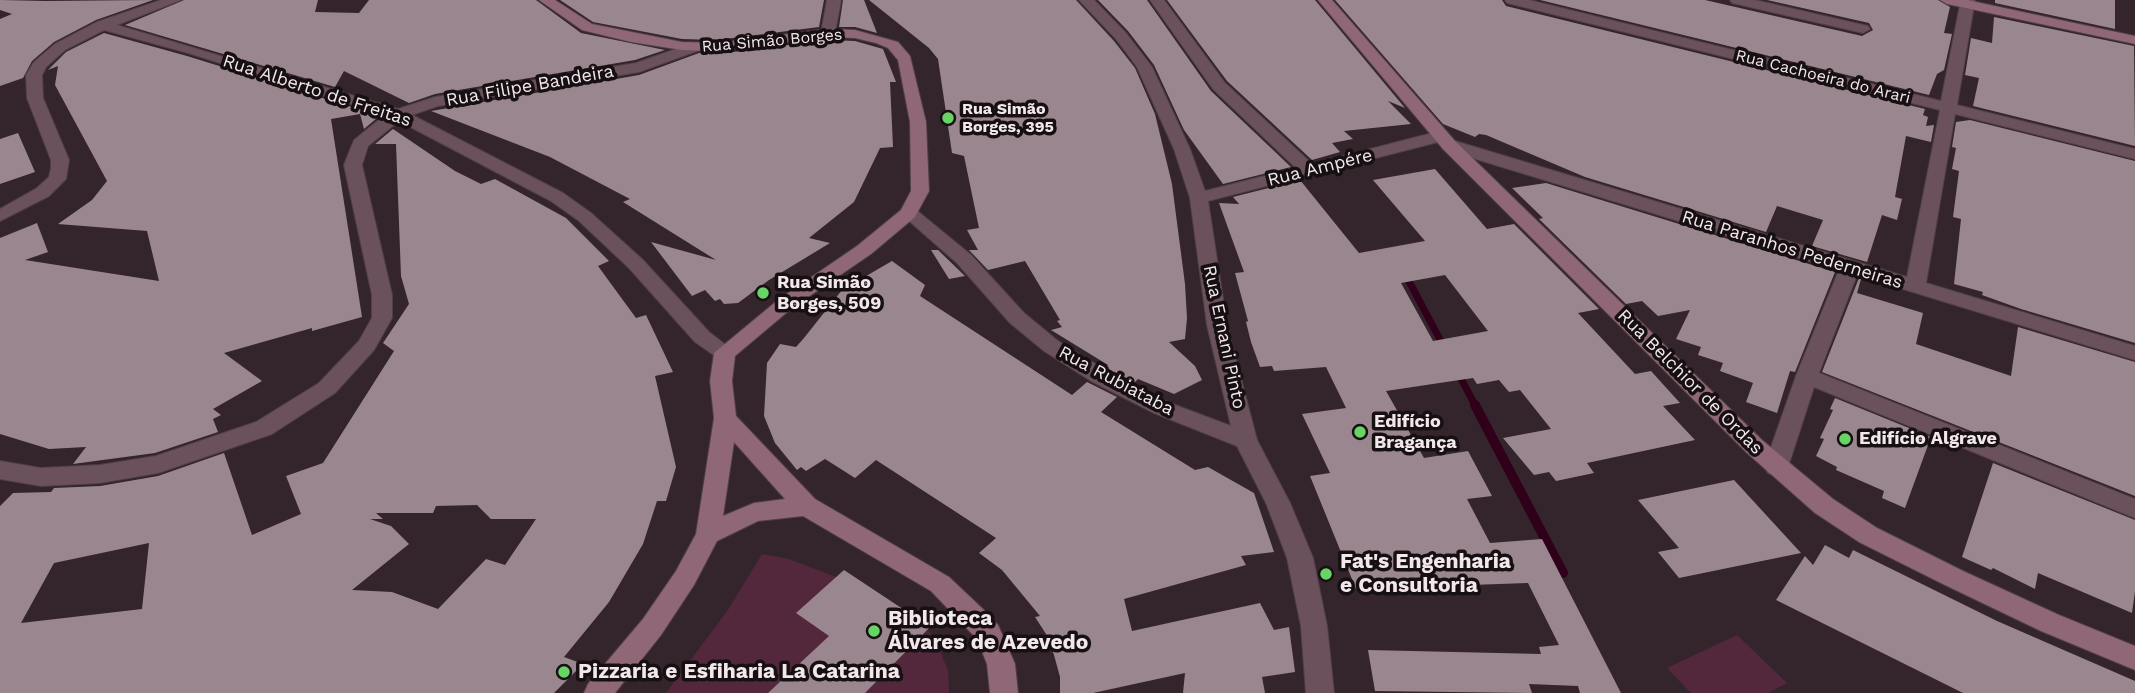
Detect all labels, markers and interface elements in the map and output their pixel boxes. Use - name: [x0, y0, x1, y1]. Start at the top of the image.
- street label: Rua Simão Borges: [701, 25, 843, 57]
- street label: Rua Cachoeira do Arari: [1734, 46, 1912, 108]
- street label: Rua Alberto de Freitas: [220, 50, 414, 132]
- street label: Rua Filipe Bandeira: [444, 61, 616, 111]
- place label: Rua Simão Borges, 395: [962, 99, 1054, 137]
- marker: Rua Simão Borges, 395: [940, 110, 956, 126]
- street label: Rua Ampére: [1265, 145, 1375, 191]
- street label: Rua Paranhos Pederneiras: [1679, 206, 1905, 294]
- street label: Rua Ernani Pinto: [1198, 263, 1250, 411]
- place label: Rua Simão Borges, 509: [777, 272, 881, 314]
- marker: Rua Simão Borges, 509: [755, 285, 771, 301]
- street label: Rua Belchior de Ordas: [1613, 305, 1767, 459]
- street label: Rua Rubiataba: [1055, 342, 1177, 420]
- place label: Edifício Bragança: [1374, 411, 1457, 453]
- marker: Edifício Bragança: [1352, 424, 1368, 440]
- place label: Edifício Algrave: [1859, 428, 1997, 450]
- marker: Edifício Algrave: [1837, 431, 1853, 447]
- place label: Fat's Engenharia e Consultoria: [1340, 549, 1511, 599]
- marker: Fat's Engenharia e Consultoria: [1318, 566, 1334, 582]
- place label: Biblioteca Álvares de Azevedo: [888, 606, 1088, 656]
- marker: Biblioteca Álvares de Azevedo: [866, 623, 882, 639]
- place label: Pizzaria e Esfiharia La Catarina: [578, 659, 900, 685]
- marker: Pizzaria e Esfiharia La Catarina: [556, 664, 572, 680]

